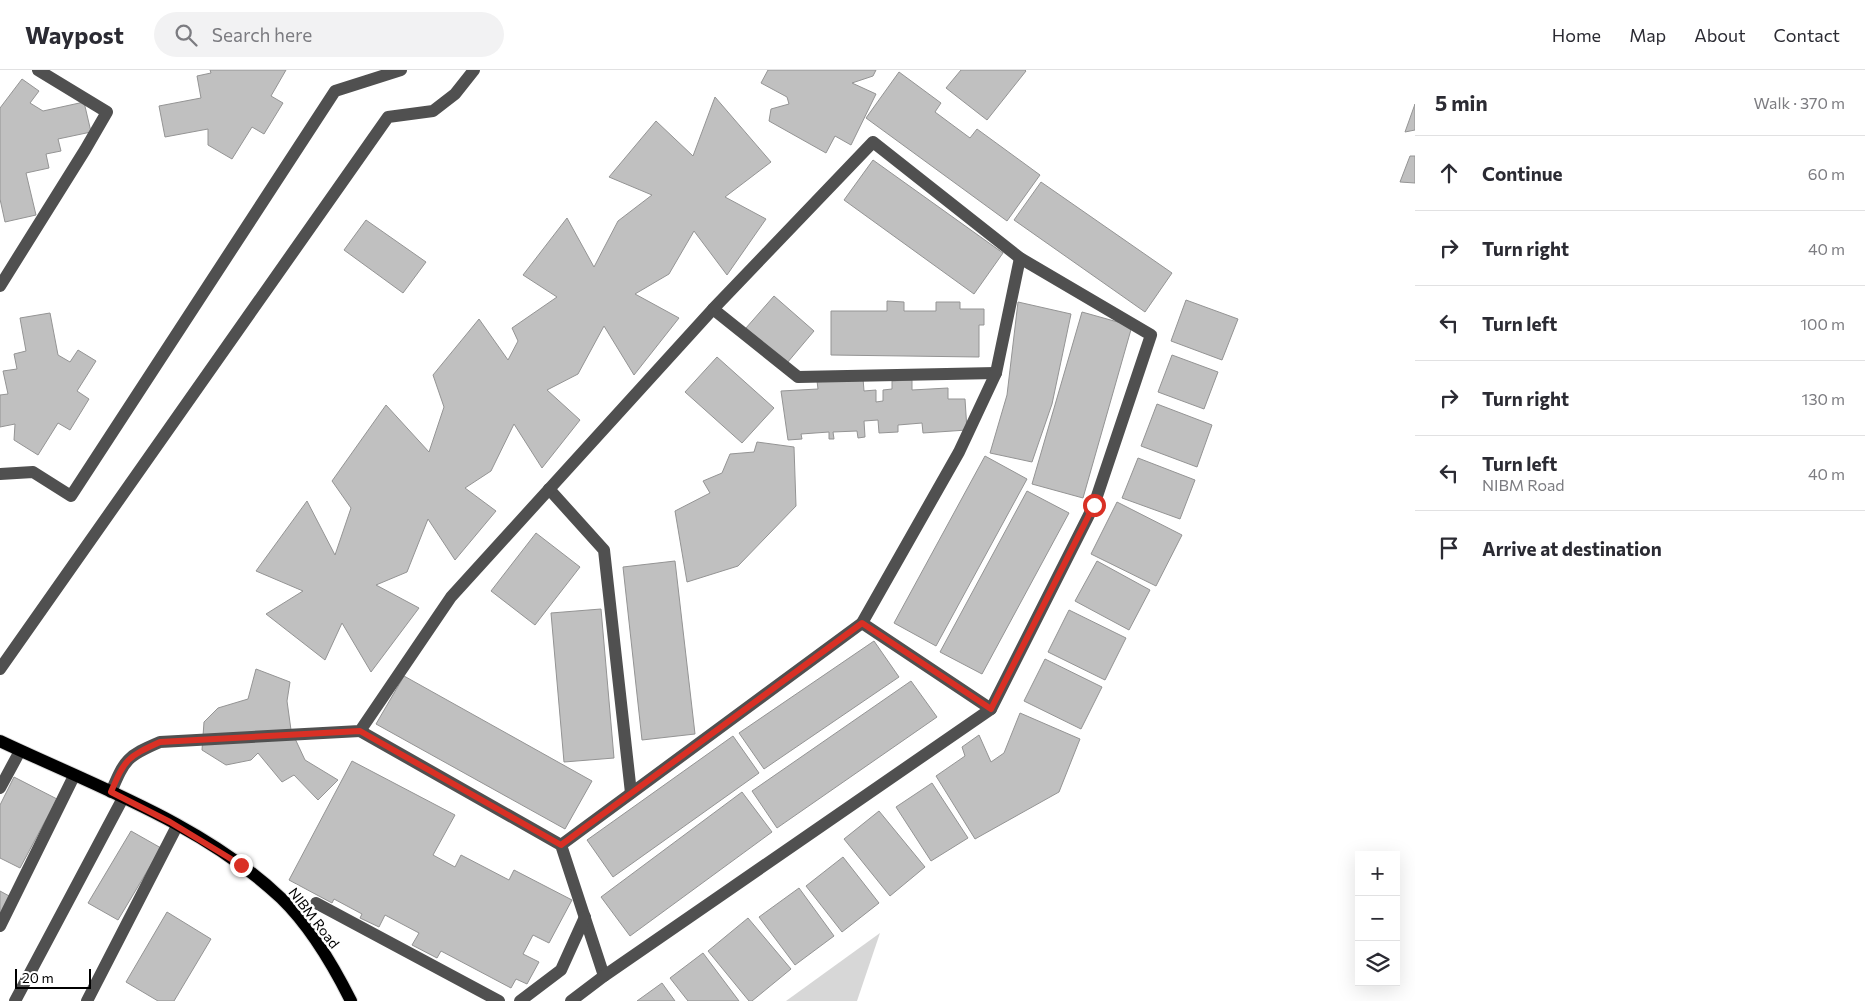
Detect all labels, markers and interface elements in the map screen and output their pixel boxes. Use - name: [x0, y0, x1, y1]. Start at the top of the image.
- search box: [154, 12, 504, 57]
- text: Waypost: [25, 20, 124, 49]
- icon: search: [172, 21, 200, 49]
- text: Search here: [212, 23, 312, 46]
- text: Home: [1552, 24, 1601, 46]
- text: Map: [1629, 24, 1666, 46]
- text: About: [1694, 24, 1746, 46]
- text: Contact: [1774, 24, 1840, 46]
- text: 5 min: [1435, 90, 1488, 115]
- text: Walk · 370 m: [1754, 93, 1845, 112]
- icon: ahead: [1435, 159, 1463, 187]
- text: Continue: [1482, 162, 1562, 185]
- text: 60 m: [1808, 164, 1845, 183]
- icon: right: [1435, 234, 1463, 262]
- text: Turn right: [1482, 237, 1569, 260]
- text: 40 m: [1808, 239, 1845, 258]
- icon: left: [1435, 309, 1463, 337]
- text: Turn left: [1482, 312, 1557, 335]
- text: 100 m: [1800, 314, 1845, 333]
- icon: right: [1435, 384, 1463, 412]
- text: Turn right: [1482, 387, 1569, 410]
- text: 130 m: [1802, 389, 1845, 408]
- text: Turn left: [1482, 452, 1557, 475]
- icon: left: [1435, 459, 1463, 487]
- text: 40 m: [1808, 464, 1845, 483]
- text: NIBM Road: [1482, 475, 1565, 494]
- route start: [1083, 494, 1106, 517]
- icon: arrive: [1435, 534, 1463, 562]
- text: Arrive at destination: [1482, 537, 1662, 560]
- map controls: [1355, 851, 1400, 986]
- button: +: [1355, 851, 1400, 896]
- route end: [230, 854, 253, 877]
- street label: NIBM Road: [285, 884, 343, 951]
- button: −: [1355, 896, 1400, 941]
- button: layers: [1355, 941, 1400, 986]
- scale bar: [15, 966, 91, 989]
- text: 20 m: [22, 969, 54, 986]

